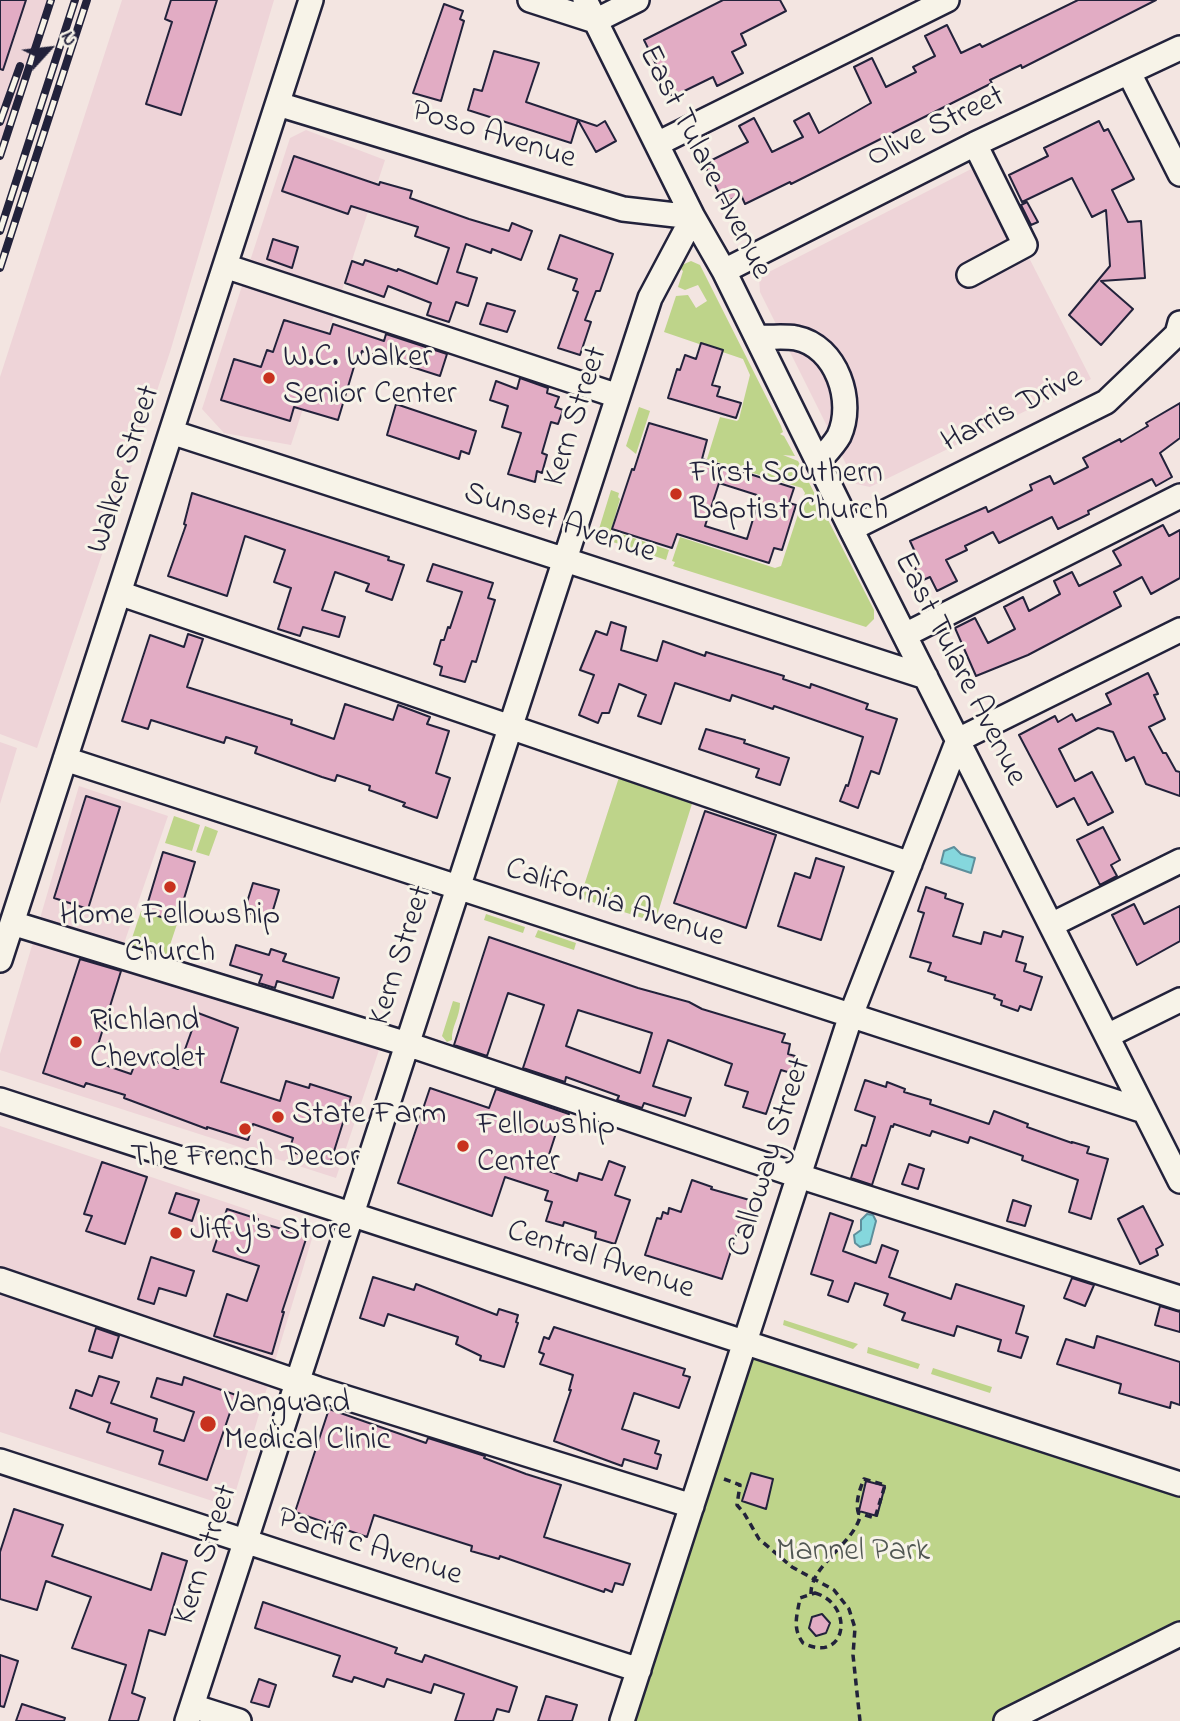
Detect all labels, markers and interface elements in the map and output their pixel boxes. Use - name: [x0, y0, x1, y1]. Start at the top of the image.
- north arrow: [14, 14, 84, 84]
- text: N: [53, 27, 83, 51]
- street label: East Tulare Avenue: [628, 40, 778, 286]
- street label: Olive Street: [862, 79, 1012, 179]
- street label: Poso Avenue: [406, 94, 580, 180]
- place label: W.C. Walker Senior Center: [283, 341, 457, 416]
- street label: Kern Street: [537, 342, 619, 492]
- street label: Harris Drive: [936, 360, 1090, 464]
- marker: W.C. Walker Senior Center: [261, 370, 277, 386]
- street label: Walker Street: [81, 381, 171, 559]
- place label: First Southern Baptist Church: [690, 457, 888, 532]
- street label: Sunset Avenue: [458, 476, 660, 574]
- marker: First Southern Baptist Church: [668, 486, 684, 502]
- street label: East Tulare Avenue: [883, 547, 1033, 793]
- street label: California Avenue: [500, 852, 728, 958]
- marker: Home Fellowship Church: [162, 879, 178, 895]
- street label: Kern Street: [362, 881, 444, 1031]
- place label: Home Fellowship Church: [60, 899, 280, 974]
- place label: Richland Chevrolet: [90, 1005, 206, 1080]
- marker: Richland Chevrolet: [68, 1034, 84, 1050]
- street label: Calloway Street: [722, 1054, 822, 1262]
- place label: State Farm: [292, 1098, 446, 1136]
- marker: State Farm: [270, 1109, 286, 1125]
- place label: Fellowship Center: [477, 1109, 615, 1184]
- marker: The French Decor: [237, 1121, 253, 1137]
- marker: Fellowship Center: [455, 1138, 471, 1154]
- place label: The French Decor: [130, 1141, 360, 1179]
- place label: Jiffy's Store: [190, 1214, 352, 1252]
- street label: Central Avenue: [501, 1214, 699, 1310]
- marker: Jiffy's Store: [168, 1225, 184, 1241]
- place label: Vanguard Medical Clinic: [224, 1387, 391, 1462]
- marker: Vanguard Medical Clinic: [198, 1414, 218, 1434]
- street label: Kern Street: [167, 1480, 249, 1630]
- street label: Pacific Avenue: [272, 1501, 466, 1597]
- park label: Mannel Park: [776, 1535, 930, 1573]

